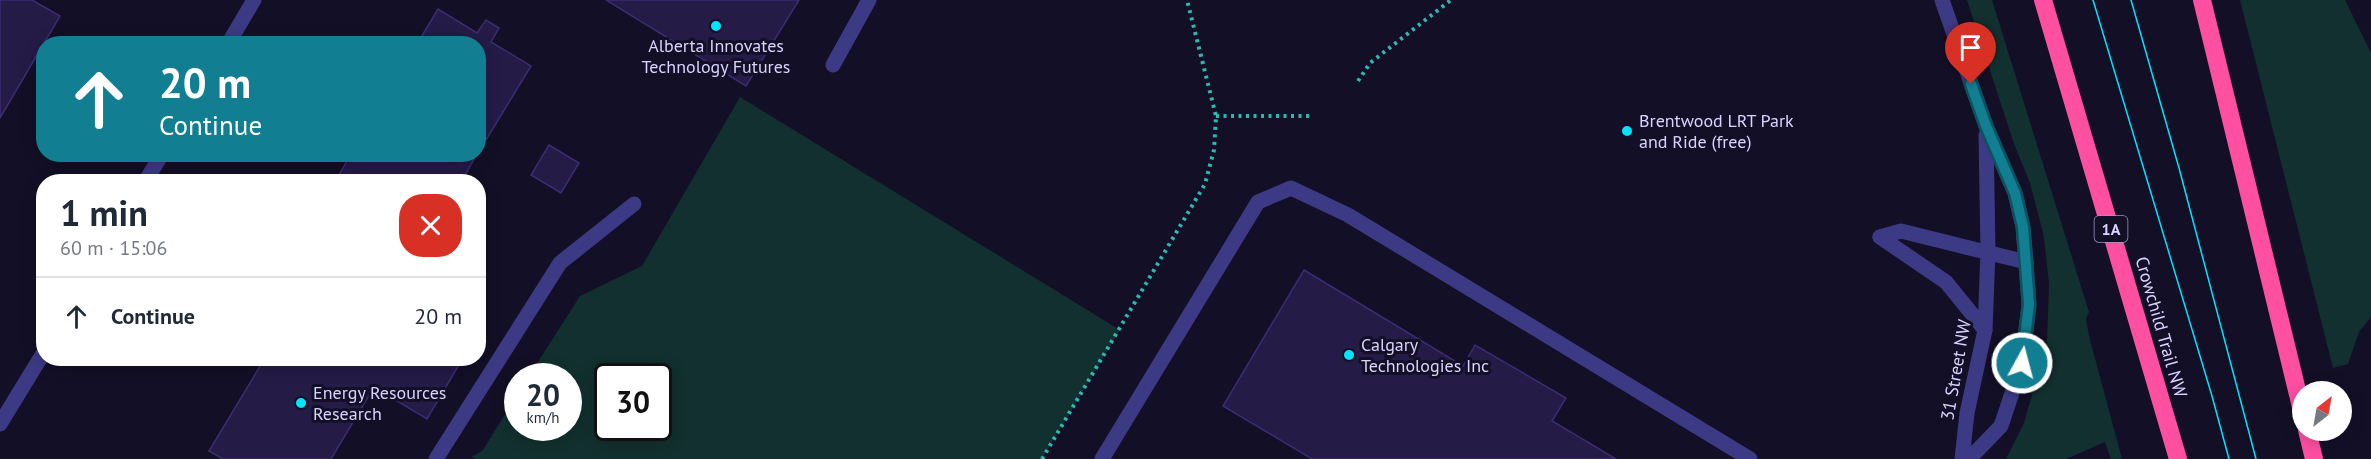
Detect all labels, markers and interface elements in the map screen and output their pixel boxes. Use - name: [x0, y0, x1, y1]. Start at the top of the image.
- marker: Alberta Innovates Technology Futures: [709, 19, 723, 33]
- pin: [1945, 22, 1996, 84]
- icon: arrive: [1954, 31, 1987, 64]
- place label: Alberta Innovates Technology Futures: [642, 34, 790, 78]
- text: 20 m: [159, 55, 251, 110]
- icon: ahead: [60, 60, 138, 138]
- text: Continue: [159, 108, 262, 142]
- place label: Brentwood LRT Park and Ride (free): [1639, 109, 1794, 153]
- marker: Brentwood LRT Park and Ride (free): [1620, 124, 1634, 138]
- text: 1 min: [60, 189, 148, 236]
- button: close: [399, 194, 462, 257]
- road number: 1A: [2094, 216, 2128, 242]
- text: 60 m · 15:06: [60, 235, 167, 261]
- street label: Crowchild Trail NW: [2130, 254, 2193, 400]
- icon: ahead: [60, 300, 93, 333]
- text: Continue: [111, 302, 195, 330]
- text: 20 m: [414, 302, 462, 330]
- street label: 31 Street NW: [1935, 317, 1976, 422]
- position arrow: [1990, 331, 2054, 395]
- place label: Calgary Technologies Inc: [1361, 333, 1489, 377]
- marker: Calgary Technologies Inc: [1342, 348, 1356, 362]
- speed limit sign: 30: [594, 363, 672, 441]
- text: 20: [526, 375, 560, 414]
- place label: Energy Resources Research: [313, 381, 446, 425]
- north arrow: [2292, 381, 2352, 441]
- map controls: [2292, 381, 2352, 441]
- marker: Energy Resources Research: [294, 396, 308, 410]
- text: km/h: [527, 408, 559, 427]

